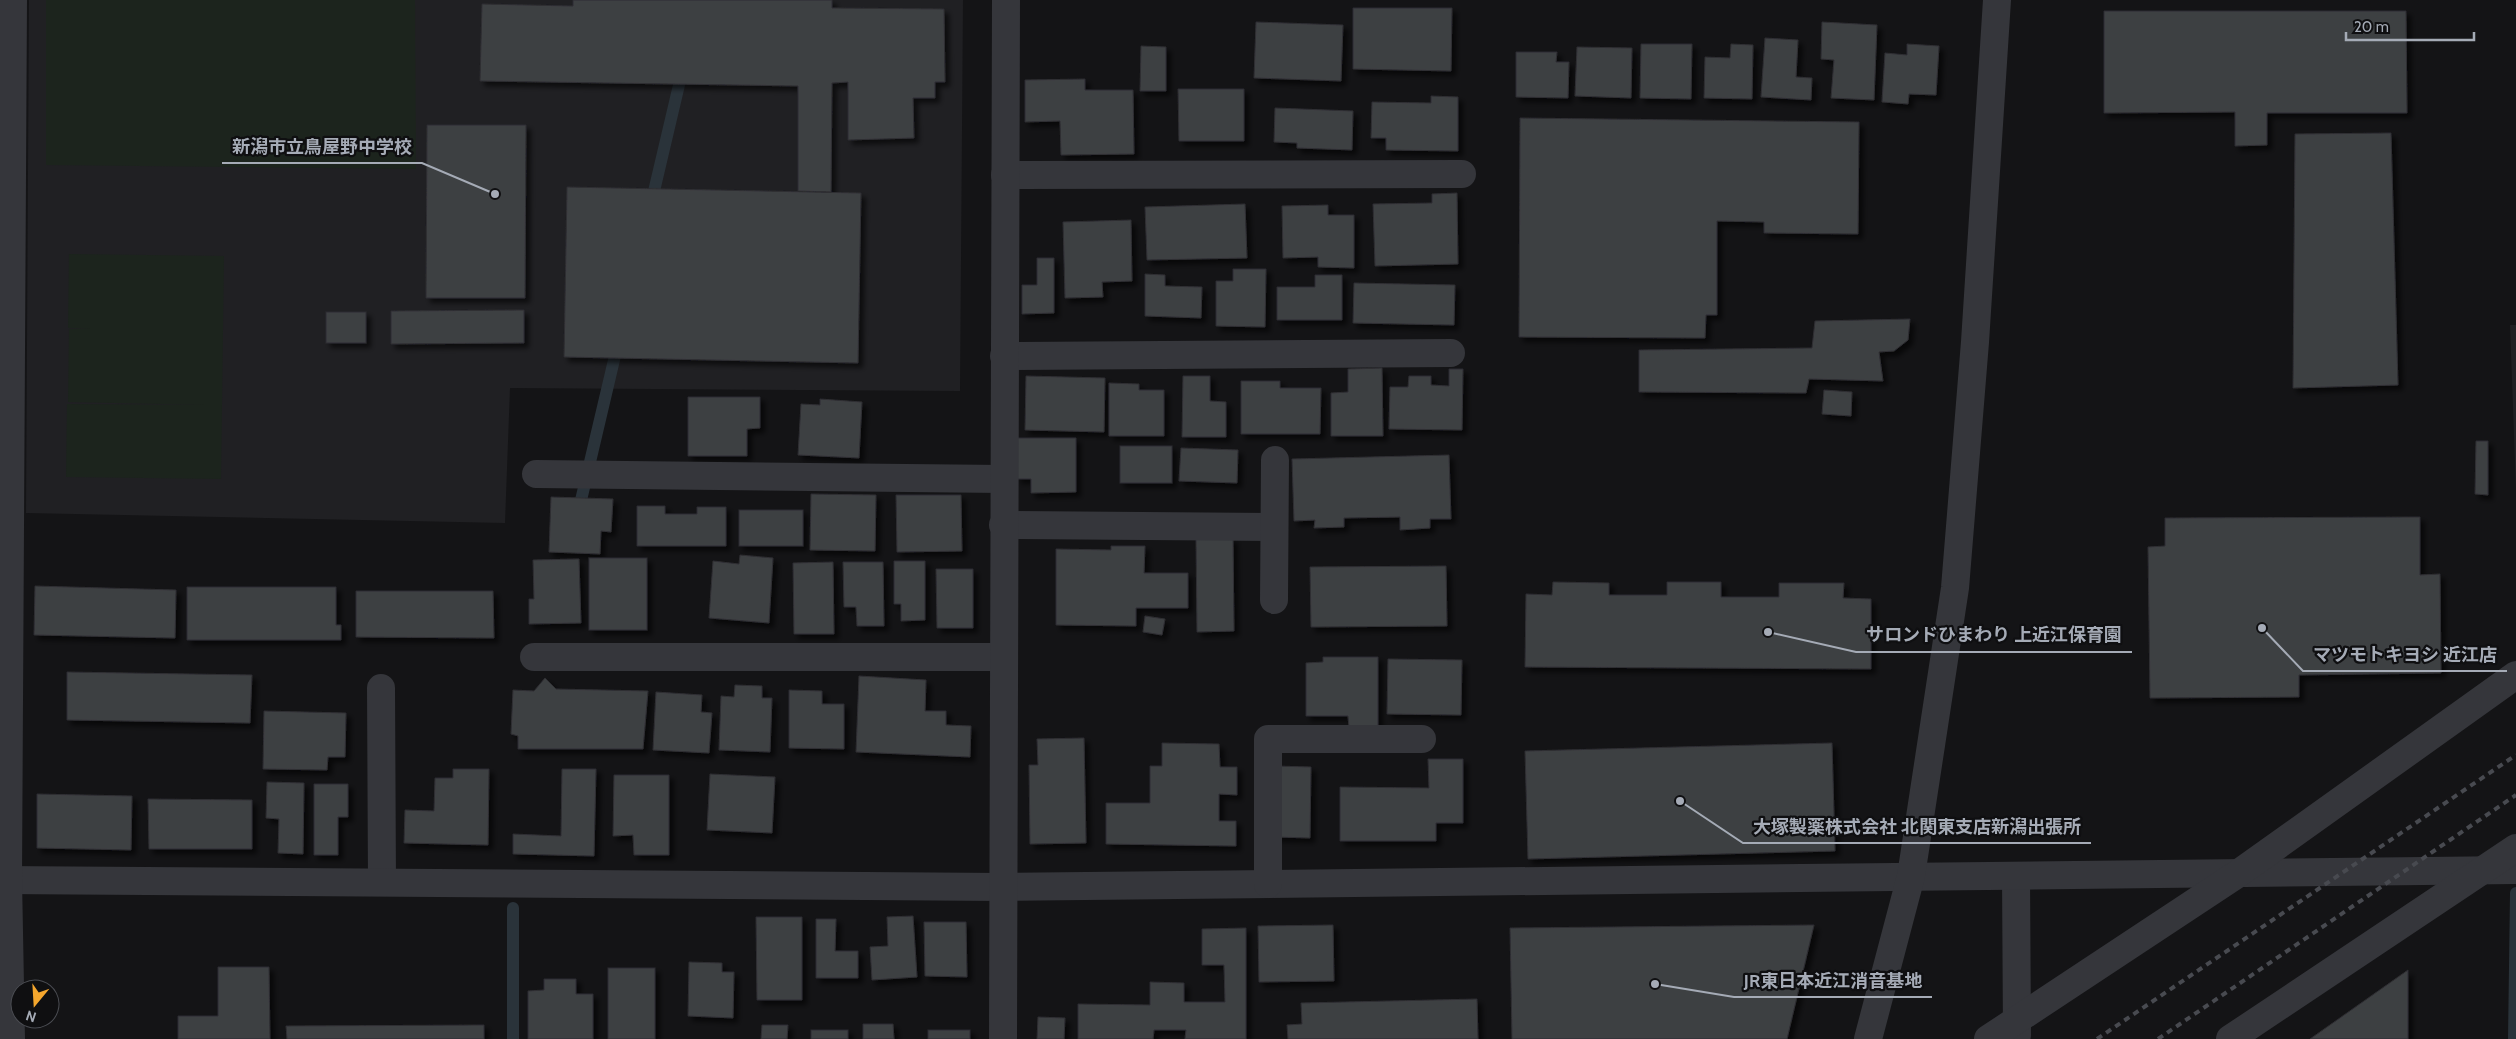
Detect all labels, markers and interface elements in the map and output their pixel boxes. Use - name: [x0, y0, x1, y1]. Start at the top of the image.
- scale bar: [2346, 10, 2474, 42]
- text: 20 m: [2354, 18, 2389, 36]
- callout: 新潟市立鳥屋野中学校: [222, 130, 422, 163]
- text: 新潟市立鳥屋野中学校: [232, 136, 412, 158]
- callout: サロンドひまわり 上近江保育園: [1856, 619, 2132, 652]
- text: サロンドひまわり 上近江保育園: [1866, 624, 2122, 646]
- callout: マツモトキヨシ 近江店: [2303, 638, 2507, 671]
- text: マツモトキヨシ 近江店: [2313, 644, 2497, 666]
- callout: 大塚製薬株式会社 北関東支店新潟出張所: [1743, 810, 2091, 843]
- text: 大塚製薬株式会社 北関東支店新潟出張所: [1753, 816, 2081, 838]
- callout: JR東日本近江消音基地: [1734, 964, 1932, 997]
- text: JR東日本近江消音基地: [1743, 970, 1922, 992]
- north arrow: [10, 979, 60, 1029]
- text: N: [23, 1006, 38, 1026]

